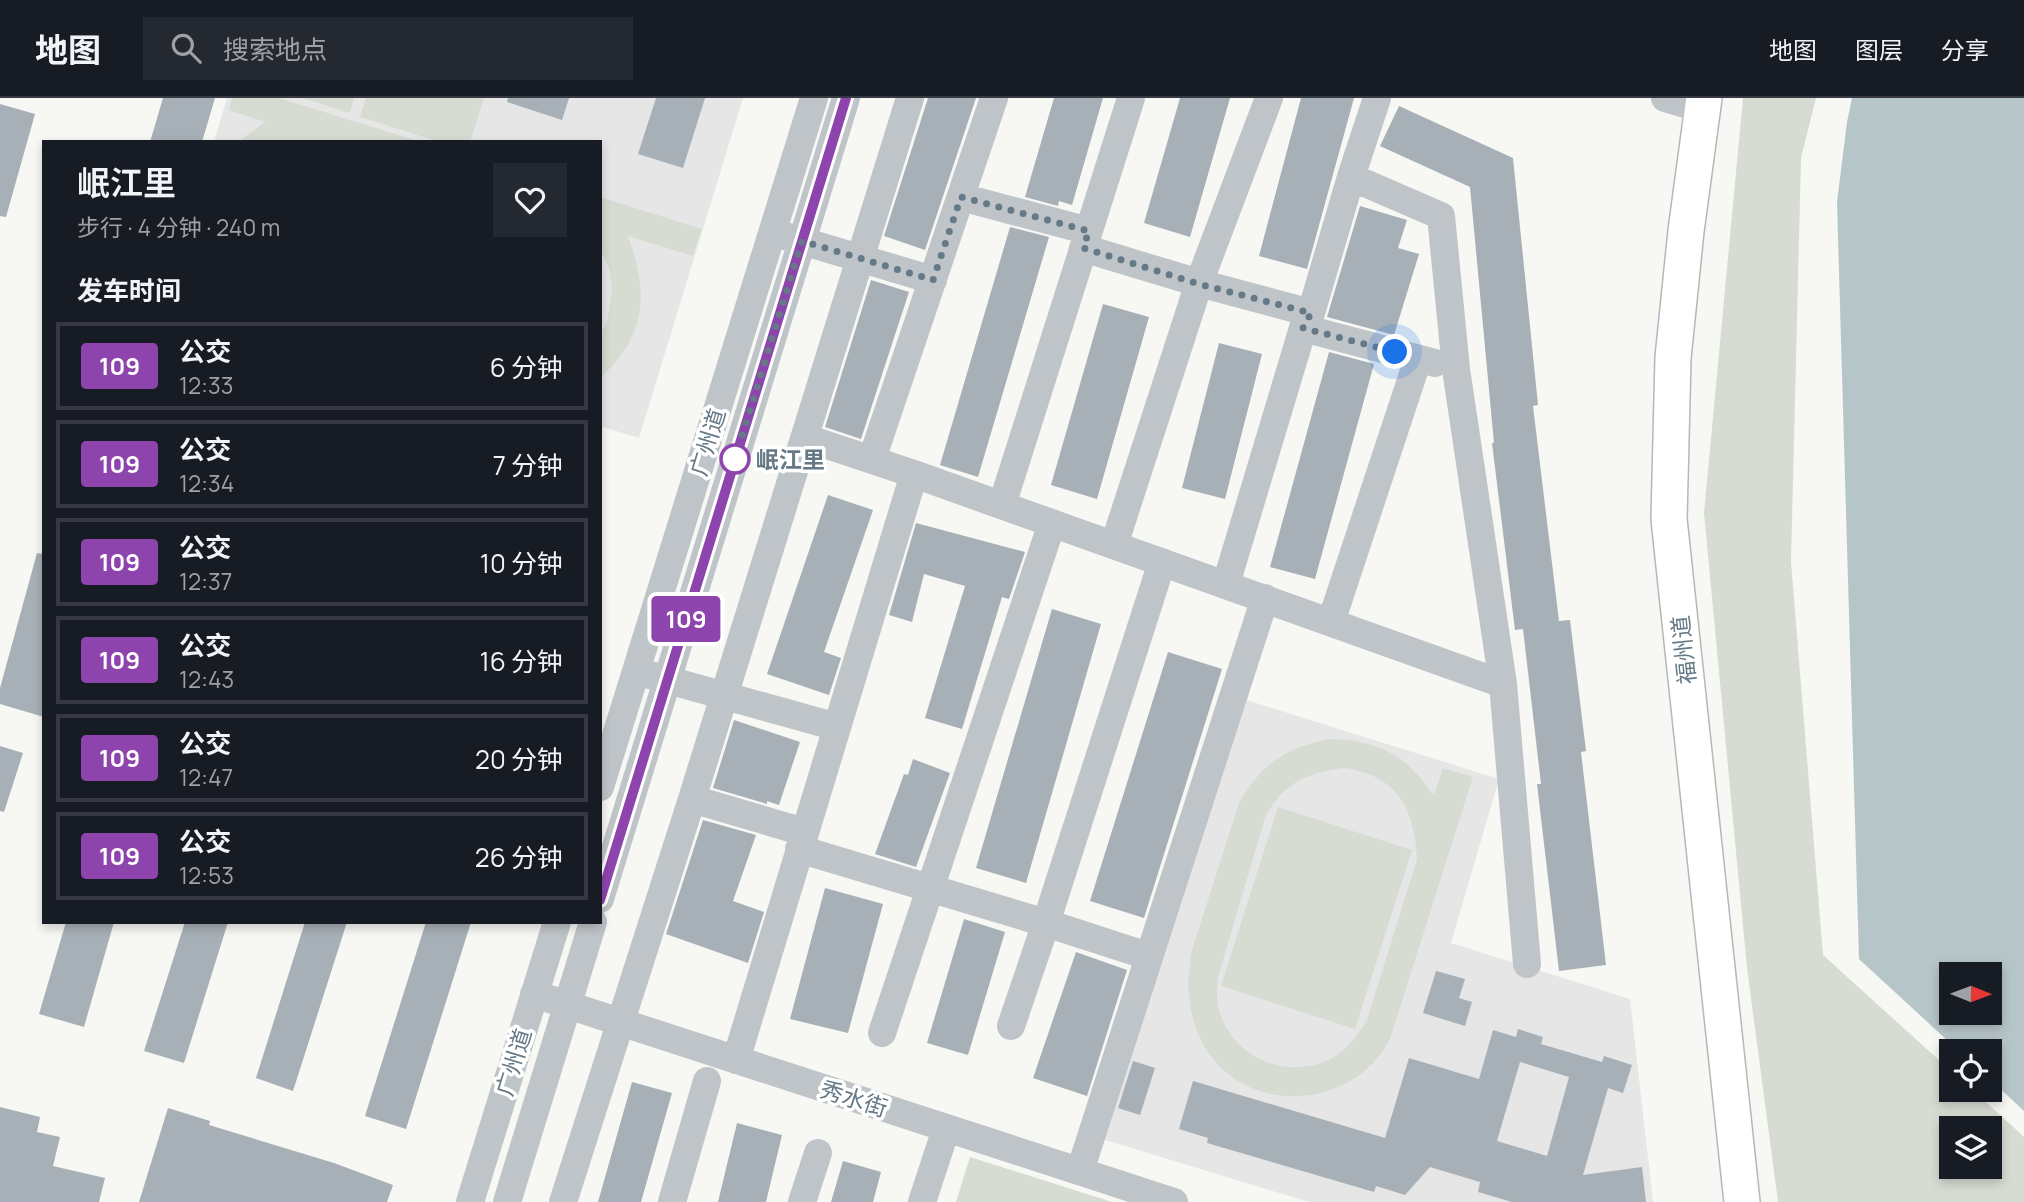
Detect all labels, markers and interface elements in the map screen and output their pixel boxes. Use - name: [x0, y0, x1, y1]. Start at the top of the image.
- search box: [143, 17, 633, 80]
- text: 地图: [35, 27, 101, 72]
- icon: search: [167, 29, 205, 67]
- text: 搜索地点: [223, 31, 327, 67]
- text: 地图: [1769, 33, 1817, 66]
- text: 图层: [1855, 33, 1903, 66]
- text: 分享: [1941, 33, 1989, 66]
- text: 岷江里: [77, 160, 176, 205]
- button: heart: [493, 163, 567, 237]
- text: 步行 · 4 分钟 · 240 m: [77, 211, 280, 243]
- text: 发车时间: [77, 272, 181, 308]
- text: 公交: [179, 333, 231, 369]
- your location: [1377, 334, 1412, 369]
- text: 109: [99, 349, 140, 382]
- text: 6 分钟: [490, 349, 563, 385]
- text: 12:33: [179, 369, 233, 401]
- street label: 广州道: [682, 404, 732, 480]
- text: 公交: [179, 431, 231, 467]
- place label: 岷江里: [756, 443, 825, 475]
- marker: 岷江里: [720, 444, 750, 474]
- text: 109: [99, 447, 140, 480]
- text: 7 分钟: [493, 447, 563, 483]
- text: 12:34: [179, 467, 234, 499]
- text: 公交: [179, 529, 231, 565]
- text: 109: [99, 545, 140, 578]
- text: 10 分钟: [480, 545, 563, 581]
- text: 12:37: [179, 565, 232, 597]
- line badge: 109: [646, 596, 726, 642]
- text: 109: [665, 602, 707, 635]
- street label: 福州道: [1663, 614, 1703, 686]
- text: 公交: [179, 627, 231, 663]
- text: 109: [99, 643, 140, 676]
- text: 16 分钟: [480, 643, 563, 679]
- text: 12:43: [179, 663, 234, 695]
- text: 公交: [179, 725, 231, 761]
- text: 109: [99, 741, 140, 774]
- text: 20 分钟: [475, 741, 563, 777]
- text: 12:47: [179, 761, 233, 793]
- text: 公交: [179, 823, 231, 859]
- text: 109: [99, 839, 140, 872]
- text: 26 分钟: [475, 839, 563, 875]
- text: 12:53: [179, 859, 234, 891]
- north arrow: [1939, 962, 2002, 1026]
- map controls: [1939, 962, 2002, 1179]
- street label: 广州道: [488, 1024, 538, 1100]
- button: locate: [1939, 1039, 2002, 1102]
- street label: 秀水街: [816, 1072, 892, 1124]
- button: layers: [1939, 1116, 2002, 1179]

